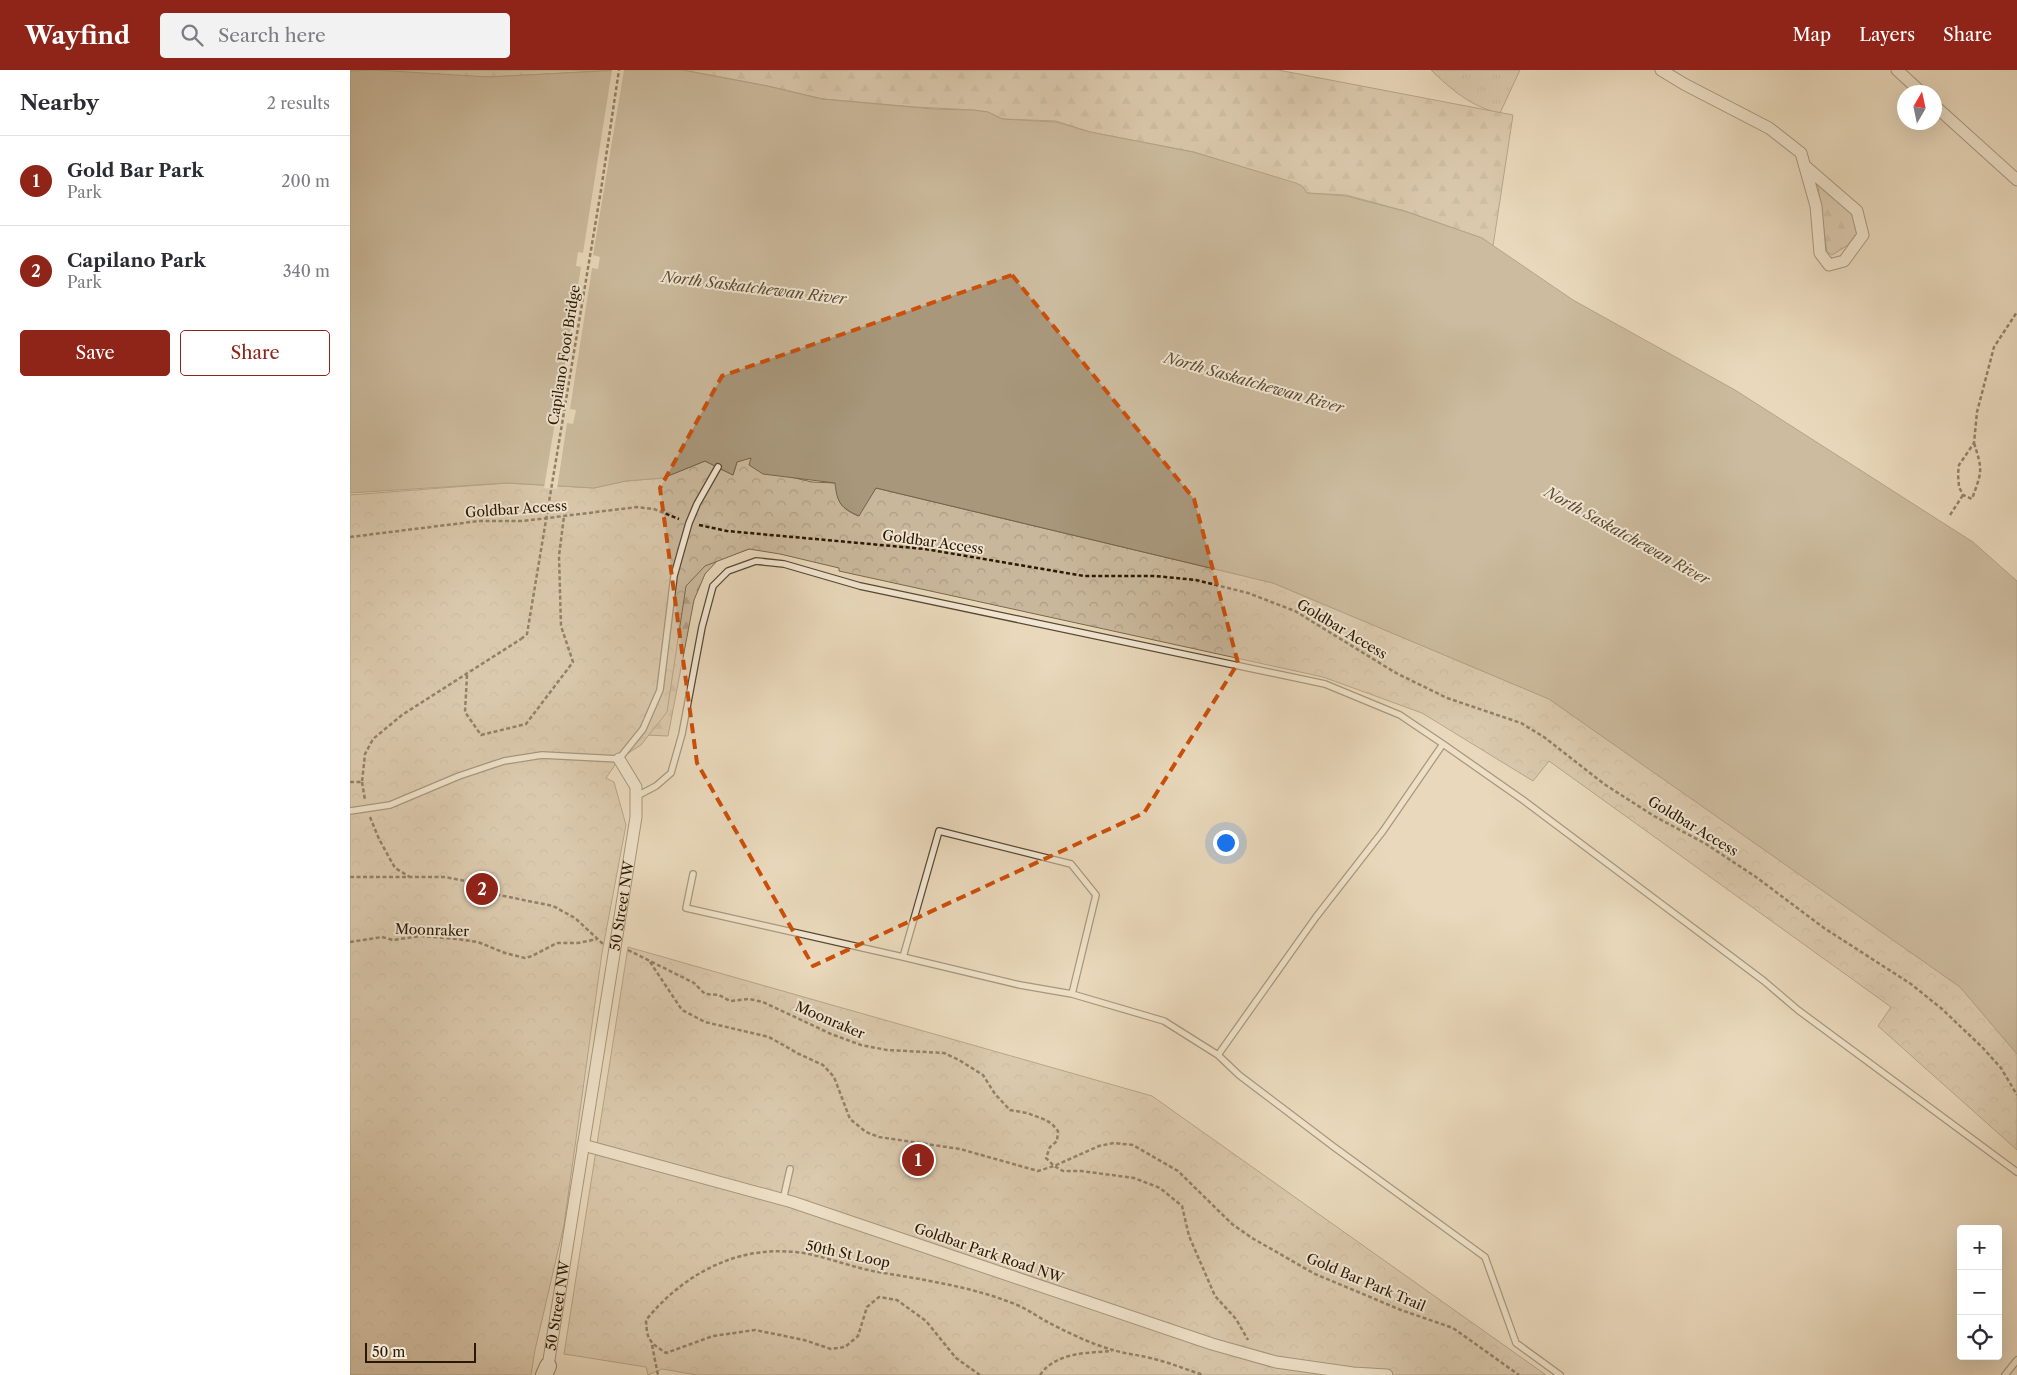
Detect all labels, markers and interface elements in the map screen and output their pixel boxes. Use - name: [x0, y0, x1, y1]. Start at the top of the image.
- search box: [160, 13, 510, 58]
- text: Wayfind: [25, 21, 130, 50]
- icon: search: [178, 21, 206, 49]
- text: Search here: [218, 24, 326, 47]
- text: Map: [1793, 24, 1831, 46]
- text: Layers: [1859, 24, 1915, 46]
- text: Share: [1943, 24, 1992, 46]
- north arrow: [1897, 85, 1942, 130]
- text: Nearby: [20, 90, 99, 115]
- text: 2 results: [267, 93, 330, 113]
- text: Gold Bar Park: [67, 159, 204, 182]
- text: 1: [32, 171, 40, 191]
- text: 200 m: [281, 171, 330, 191]
- text: Park: [67, 182, 102, 202]
- text: Capilano Park: [67, 249, 206, 272]
- text: 2: [31, 261, 41, 281]
- text: 340 m: [283, 261, 330, 281]
- water label: North Saskatchewan River: [660, 267, 848, 308]
- text: Park: [67, 272, 102, 292]
- street label: Capilano Foot Bridge: [544, 283, 584, 426]
- button: Save: [20, 330, 170, 376]
- button: Share: [180, 330, 330, 376]
- water label: North Saskatchewan River: [1161, 348, 1347, 418]
- water label: North Saskatchewan River: [1541, 482, 1714, 589]
- street label: Goldbar Access: [464, 496, 568, 522]
- street label: Goldbar Access: [881, 526, 985, 558]
- street label: Goldbar Access: [1294, 595, 1390, 663]
- street label: Goldbar Access: [1645, 792, 1741, 860]
- your location: [1213, 830, 1239, 856]
- street label: 50 Street NW: [606, 859, 638, 952]
- pin: 2: [466, 870, 498, 908]
- street label: Moonraker: [395, 920, 470, 940]
- street label: Moonraker: [792, 997, 868, 1043]
- pin: 1: [902, 1141, 934, 1179]
- street label: Goldbar Park Road NW: [912, 1219, 1067, 1287]
- map controls: [1957, 1225, 2002, 1360]
- button: +: [1957, 1225, 2002, 1270]
- street label: 50th St Loop: [804, 1236, 892, 1272]
- street label: Gold Bar Park Trail: [1304, 1249, 1428, 1315]
- street label: 50 Street NW: [542, 1259, 574, 1352]
- button: −: [1957, 1270, 2002, 1315]
- button: locate: [1957, 1315, 2002, 1360]
- scale bar: [365, 1340, 476, 1363]
- text: 50 m: [372, 1343, 405, 1361]

